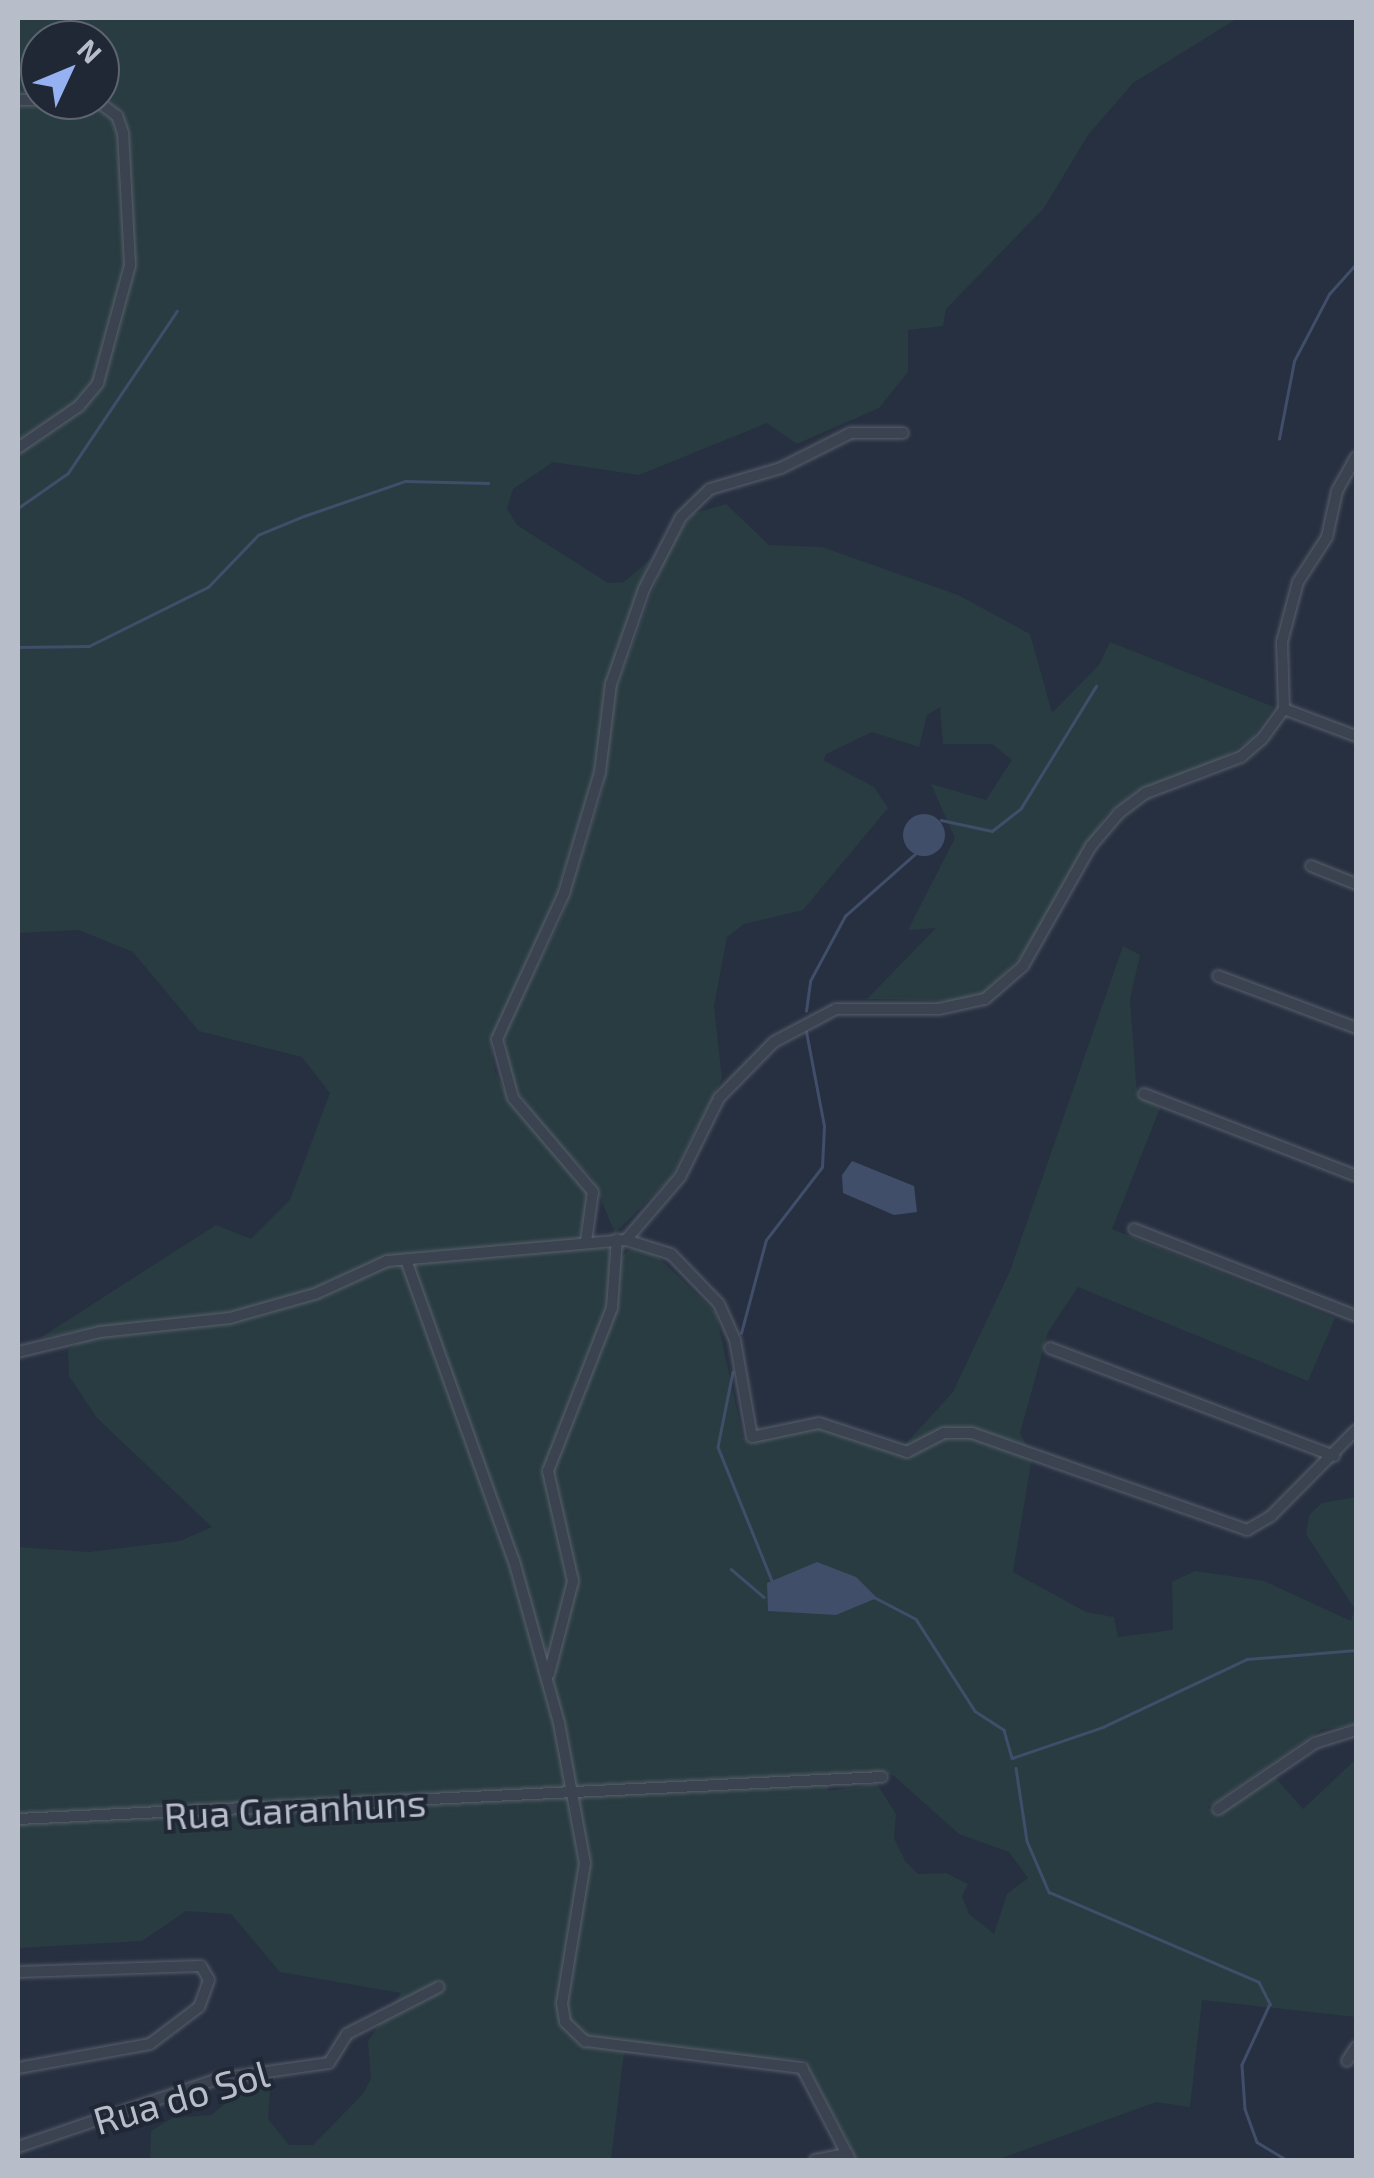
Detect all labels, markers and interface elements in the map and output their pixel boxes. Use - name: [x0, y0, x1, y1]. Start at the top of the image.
- north arrow: [20, 20, 120, 120]
- text: N: [71, 31, 109, 70]
- street label: Rua Garanhuns: [163, 1779, 427, 1839]
- street label: Rua do Sol: [88, 2050, 274, 2144]

